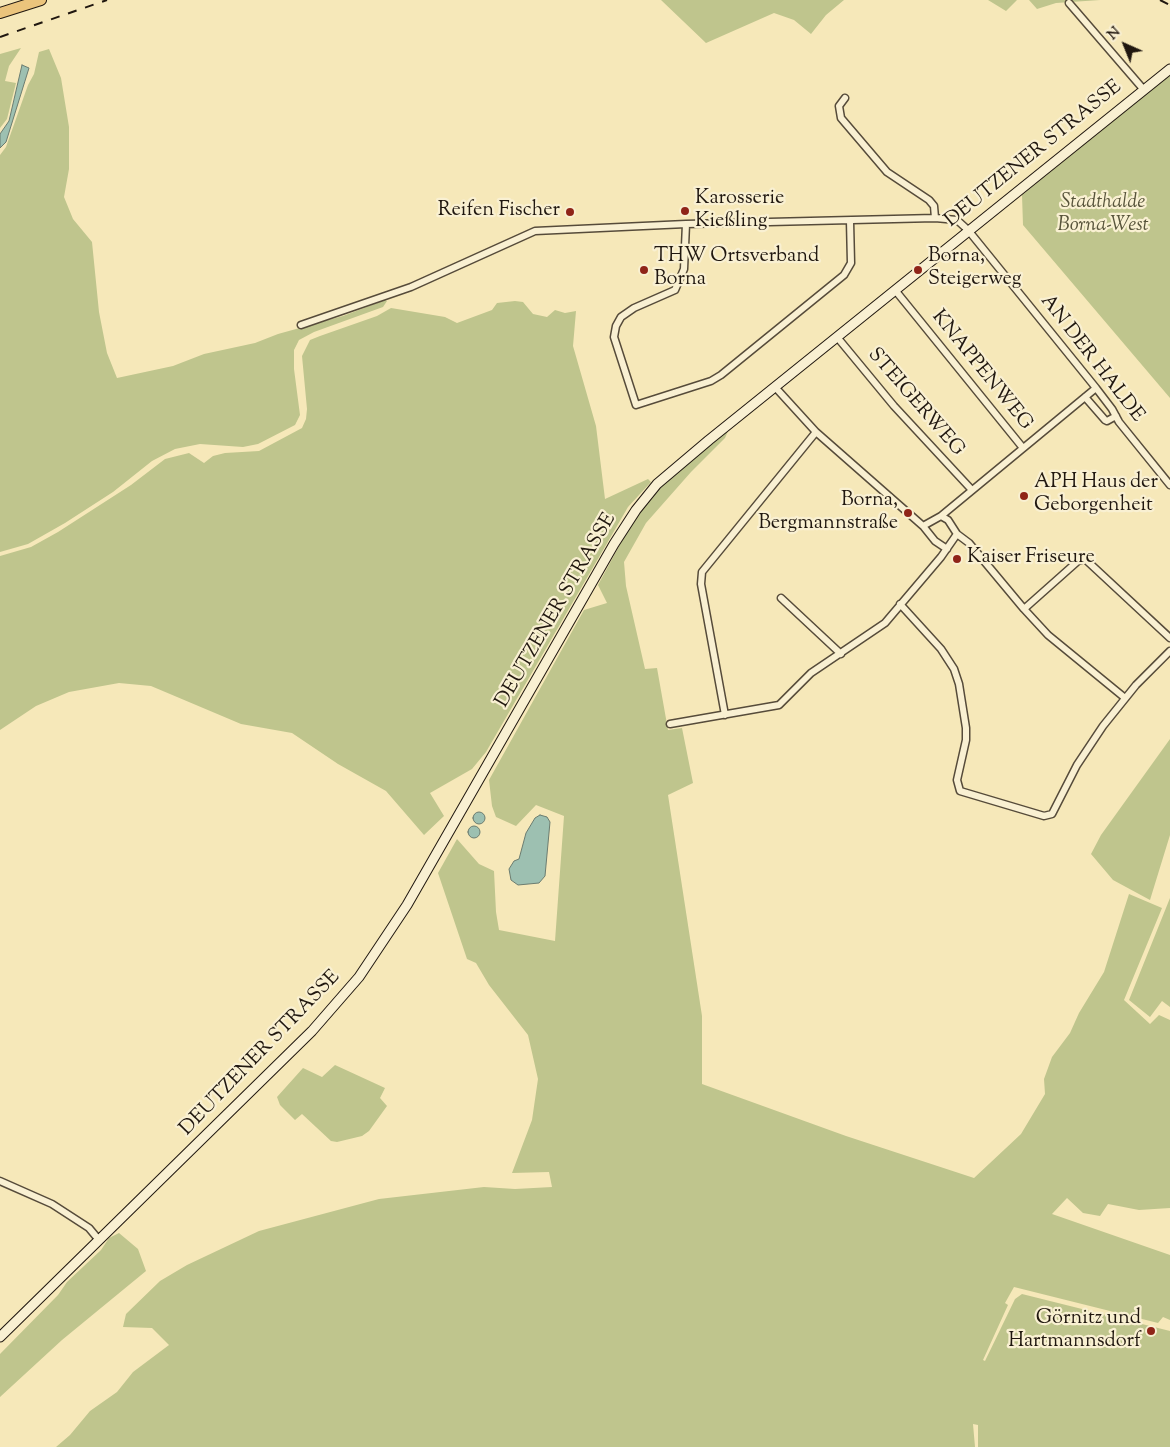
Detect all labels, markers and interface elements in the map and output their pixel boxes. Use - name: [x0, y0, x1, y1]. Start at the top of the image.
- north arrow: [1100, 20, 1150, 70]
- text: N: [1104, 23, 1126, 45]
- street label: DEUTZENER STRASSE: [941, 76, 1127, 234]
- place label: Karosserie Kießling: [695, 188, 784, 235]
- park label: Stadthalde Borna-West: [1057, 192, 1149, 239]
- place label: Reifen Fischer: [438, 200, 560, 224]
- marker: Karosserie Kießling: [679, 205, 691, 217]
- marker: Reifen Fischer: [564, 206, 576, 218]
- place label: THW Ortsverband Borna: [654, 246, 819, 293]
- place label: Borna, Steigerweg: [928, 246, 1022, 293]
- marker: THW Ortsverband Borna: [638, 264, 650, 276]
- marker: Borna, Steigerweg: [912, 264, 924, 276]
- street label: AN DER HALDE: [1034, 291, 1148, 427]
- street label: KNAPPENWEG: [925, 306, 1037, 436]
- street label: STEIGERWEG: [861, 344, 969, 462]
- place label: APH Haus der Geborgenheit: [1034, 472, 1158, 519]
- place label: Borna, Bergmannstraße: [758, 490, 898, 537]
- marker: APH Haus der Geborgenheit: [1018, 490, 1030, 502]
- marker: Borna, Bergmannstraße: [902, 507, 914, 519]
- street label: DEUTZENER STRASSE: [491, 510, 623, 712]
- place label: Kaiser Friseure: [967, 547, 1095, 571]
- marker: Kaiser Friseure: [951, 553, 963, 565]
- street label: DEUTZENER STRASSE: [176, 966, 346, 1142]
- place label: Görnitz und Hartmannsdorf: [1008, 1308, 1141, 1355]
- marker: Görnitz und Hartmannsdorf: [1145, 1325, 1157, 1337]

